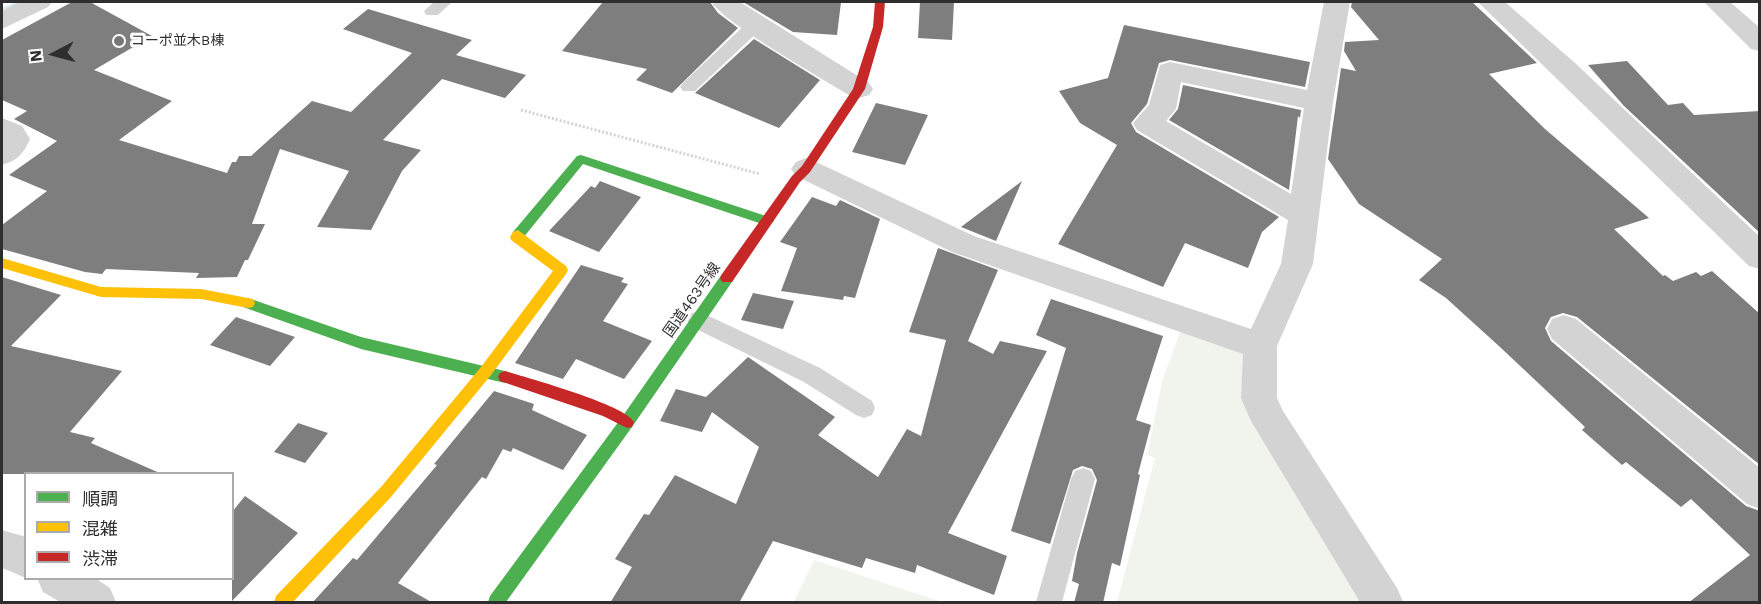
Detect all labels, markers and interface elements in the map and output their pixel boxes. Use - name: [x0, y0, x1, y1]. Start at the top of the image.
- north arrow: [24, 24, 84, 84]
- place label: コーポ並木B棟: [131, 33, 224, 49]
- marker: コーポ並木B棟: [112, 34, 126, 48]
- text: N: [26, 49, 46, 63]
- street label: 国道463号線: [660, 259, 724, 341]
- legend: [24, 472, 234, 580]
- text: 順調: [82, 488, 118, 509]
- text: 混雑: [82, 518, 118, 539]
- text: 渋滞: [82, 548, 118, 569]

